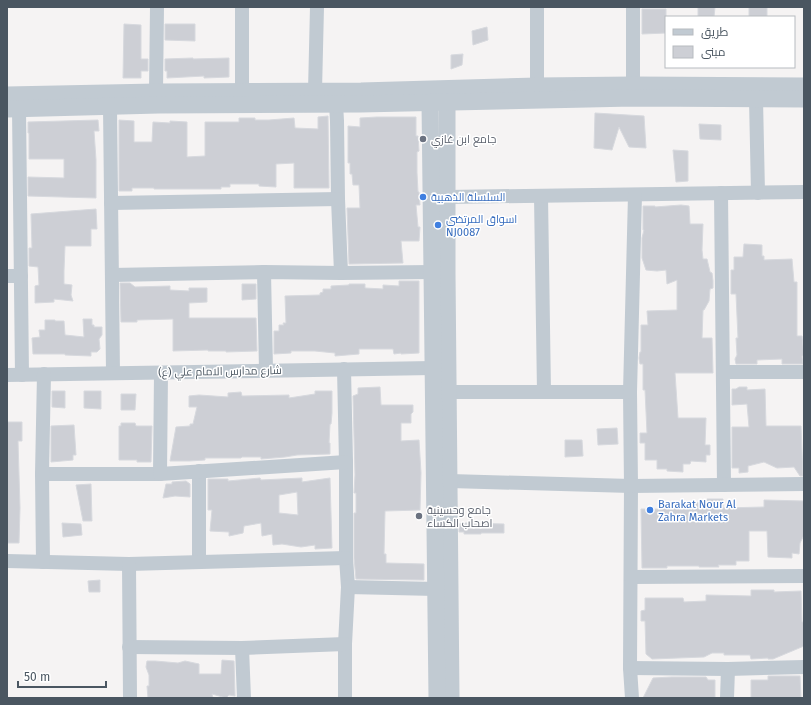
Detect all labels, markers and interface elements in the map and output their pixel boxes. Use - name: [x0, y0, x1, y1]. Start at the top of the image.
- legend: [665, 16, 795, 68]
- text: طريق: [701, 25, 729, 39]
- text: مبنى: [701, 45, 726, 59]
- place label: جامع ابن غازي: [431, 133, 496, 148]
- marker: جامع ابن غازي: [418, 134, 428, 144]
- place label: السلسلة الذهبية: [431, 191, 505, 204]
- marker: السلسلة الذهبية: [418, 192, 428, 202]
- place label: اسواق المرتضى NJ0087: [446, 213, 517, 239]
- marker: اسواق المرتضى NJ0087: [433, 220, 443, 230]
- street label: شارع مدارس الامام علي (ع): [158, 364, 282, 381]
- place label: Barakat Nour Al Zahra Markets: [658, 498, 736, 524]
- place label: جامع وحسينية اصحاب الكساء: [427, 504, 492, 530]
- marker: Barakat Nour Al Zahra Markets: [645, 505, 655, 515]
- marker: جامع وحسينية اصحاب الكساء: [414, 511, 424, 521]
- scale bar: [18, 663, 106, 689]
- text: 50 m: [24, 670, 50, 684]

